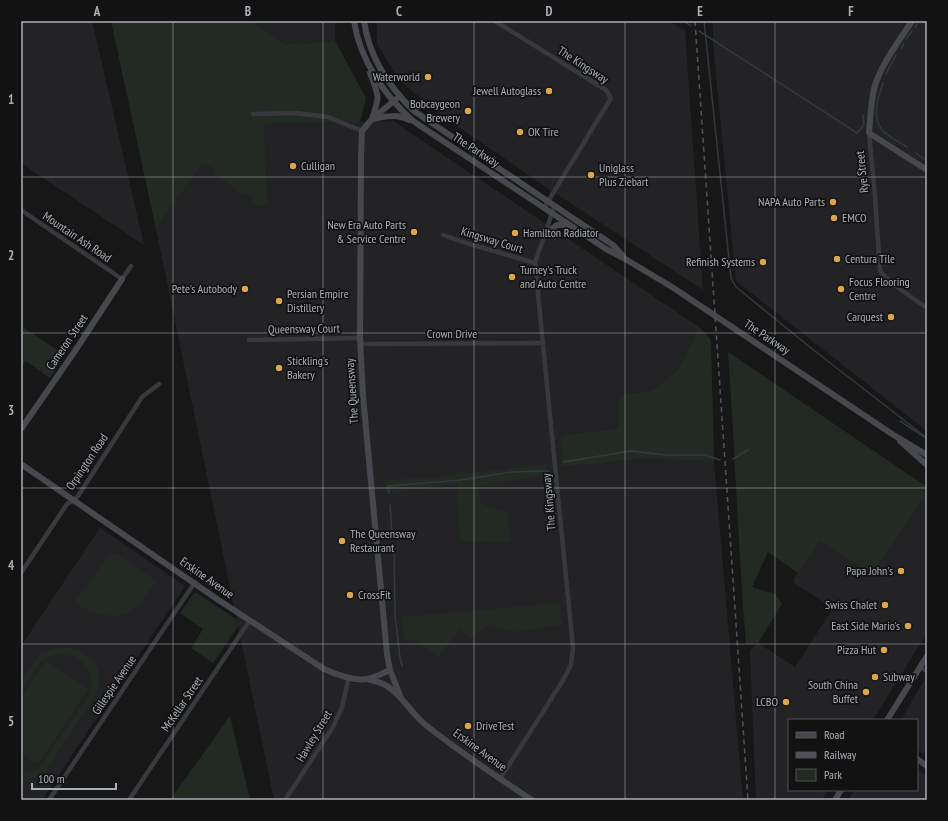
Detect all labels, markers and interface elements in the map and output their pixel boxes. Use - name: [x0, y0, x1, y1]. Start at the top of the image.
- text: A: [93, 3, 101, 20]
- text: B: [245, 3, 251, 20]
- text: C: [396, 3, 402, 20]
- text: D: [546, 3, 553, 20]
- text: E: [697, 3, 703, 20]
- text: F: [848, 3, 854, 20]
- street label: The Kingsway: [555, 43, 612, 87]
- place label: Waterworld: [373, 69, 420, 84]
- marker: Waterworld: [423, 72, 433, 82]
- place label: Jewell Autoglass: [472, 83, 541, 98]
- marker: Jewell Autoglass: [544, 86, 554, 96]
- text: 1: [8, 91, 14, 108]
- place label: Bobcaygeon Brewery: [410, 96, 460, 125]
- marker: Bobcaygeon Brewery: [463, 106, 473, 116]
- place label: OK Tire: [528, 124, 559, 139]
- marker: OK Tire: [515, 127, 525, 137]
- street label: The Parkway: [450, 129, 503, 170]
- street label: Rye Street: [852, 150, 871, 194]
- place label: Culligan: [301, 158, 335, 173]
- place label: Uniglass Plus Ziebart: [599, 160, 649, 189]
- marker: Culligan: [288, 161, 298, 171]
- marker: Uniglass Plus Ziebart: [586, 170, 596, 180]
- place label: NAPA Auto Parts: [758, 194, 825, 209]
- marker: NAPA Auto Parts: [828, 197, 838, 207]
- street label: Mountain Ash Road: [40, 208, 114, 265]
- place label: EMCO: [842, 210, 867, 225]
- marker: EMCO: [829, 213, 839, 223]
- place label: New Era Auto Parts & Service Centre: [327, 217, 406, 246]
- street label: Kingsway Court: [459, 223, 526, 256]
- place label: Hamilton Radiator: [523, 225, 599, 240]
- marker: New Era Auto Parts & Service Centre: [409, 227, 419, 237]
- marker: Hamilton Radiator: [510, 228, 520, 238]
- text: 2: [8, 247, 14, 264]
- place label: Centura Tile: [845, 251, 895, 266]
- place label: Refinish Systems: [686, 254, 755, 269]
- marker: Centura Tile: [832, 254, 842, 264]
- marker: Refinish Systems: [758, 257, 768, 267]
- place label: Turney's Truck and Auto Centre: [520, 262, 586, 291]
- marker: Turney's Truck and Auto Centre: [507, 272, 517, 282]
- place label: Focus Flooring Centre: [849, 274, 910, 303]
- place label: Pete's Autobody: [172, 281, 237, 296]
- marker: Pete's Autobody: [240, 284, 250, 294]
- marker: Focus Flooring Centre: [836, 284, 846, 294]
- place label: Persian Empire Distillery: [287, 286, 349, 315]
- marker: Persian Empire Distillery: [274, 296, 284, 306]
- place label: Carquest: [847, 309, 884, 324]
- street label: Cameron Street: [42, 310, 91, 372]
- marker: Carquest: [886, 312, 896, 322]
- street label: The Parkway: [741, 316, 794, 358]
- street label: Queensway Court: [268, 320, 341, 337]
- street label: Crown Drive: [427, 326, 477, 341]
- place label: Stickling's Bakery: [287, 353, 328, 382]
- street label: The Queensway: [342, 357, 361, 424]
- marker: Stickling's Bakery: [274, 363, 284, 373]
- text: 3: [8, 402, 14, 419]
- street label: Orpington Road: [62, 431, 111, 493]
- street label: The Kingsway: [538, 472, 558, 531]
- place label: The Queensway Restaurant: [350, 526, 416, 555]
- marker: The Queensway Restaurant: [337, 536, 347, 546]
- street label: Erskine Avenue: [177, 554, 237, 602]
- text: 4: [8, 557, 15, 574]
- place label: Papa John's: [846, 563, 893, 578]
- marker: Papa John's: [896, 566, 906, 576]
- place label: CrossFit: [358, 587, 391, 602]
- marker: CrossFit: [345, 590, 355, 600]
- place label: Swiss Chalet: [825, 597, 878, 612]
- marker: Swiss Chalet: [880, 600, 890, 610]
- place label: East Side Mario's: [831, 618, 900, 633]
- marker: East Side Mario's: [903, 621, 913, 631]
- place label: Pizza Hut: [837, 642, 877, 657]
- marker: Pizza Hut: [879, 645, 889, 655]
- street label: Gillespie Avenue: [88, 652, 139, 717]
- place label: Subway: [883, 669, 915, 684]
- marker: Subway: [870, 672, 880, 682]
- street label: McKellar Street: [158, 673, 206, 734]
- place label: South China Buffet: [808, 677, 859, 706]
- marker: South China Buffet: [861, 687, 871, 697]
- place label: LCBO: [756, 694, 778, 709]
- marker: LCBO: [781, 697, 791, 707]
- street label: Hawley Street: [292, 707, 335, 764]
- text: 5: [8, 713, 14, 730]
- place label: DriveTest: [476, 718, 515, 733]
- legend: [788, 719, 918, 791]
- marker: DriveTest: [463, 721, 473, 731]
- street label: Erskine Avenue: [451, 725, 510, 774]
- text: Road: [824, 727, 844, 742]
- text: Railway: [824, 747, 857, 762]
- scale bar: [32, 765, 116, 791]
- text: Park: [824, 767, 842, 782]
- text: 100 m: [38, 771, 65, 786]

